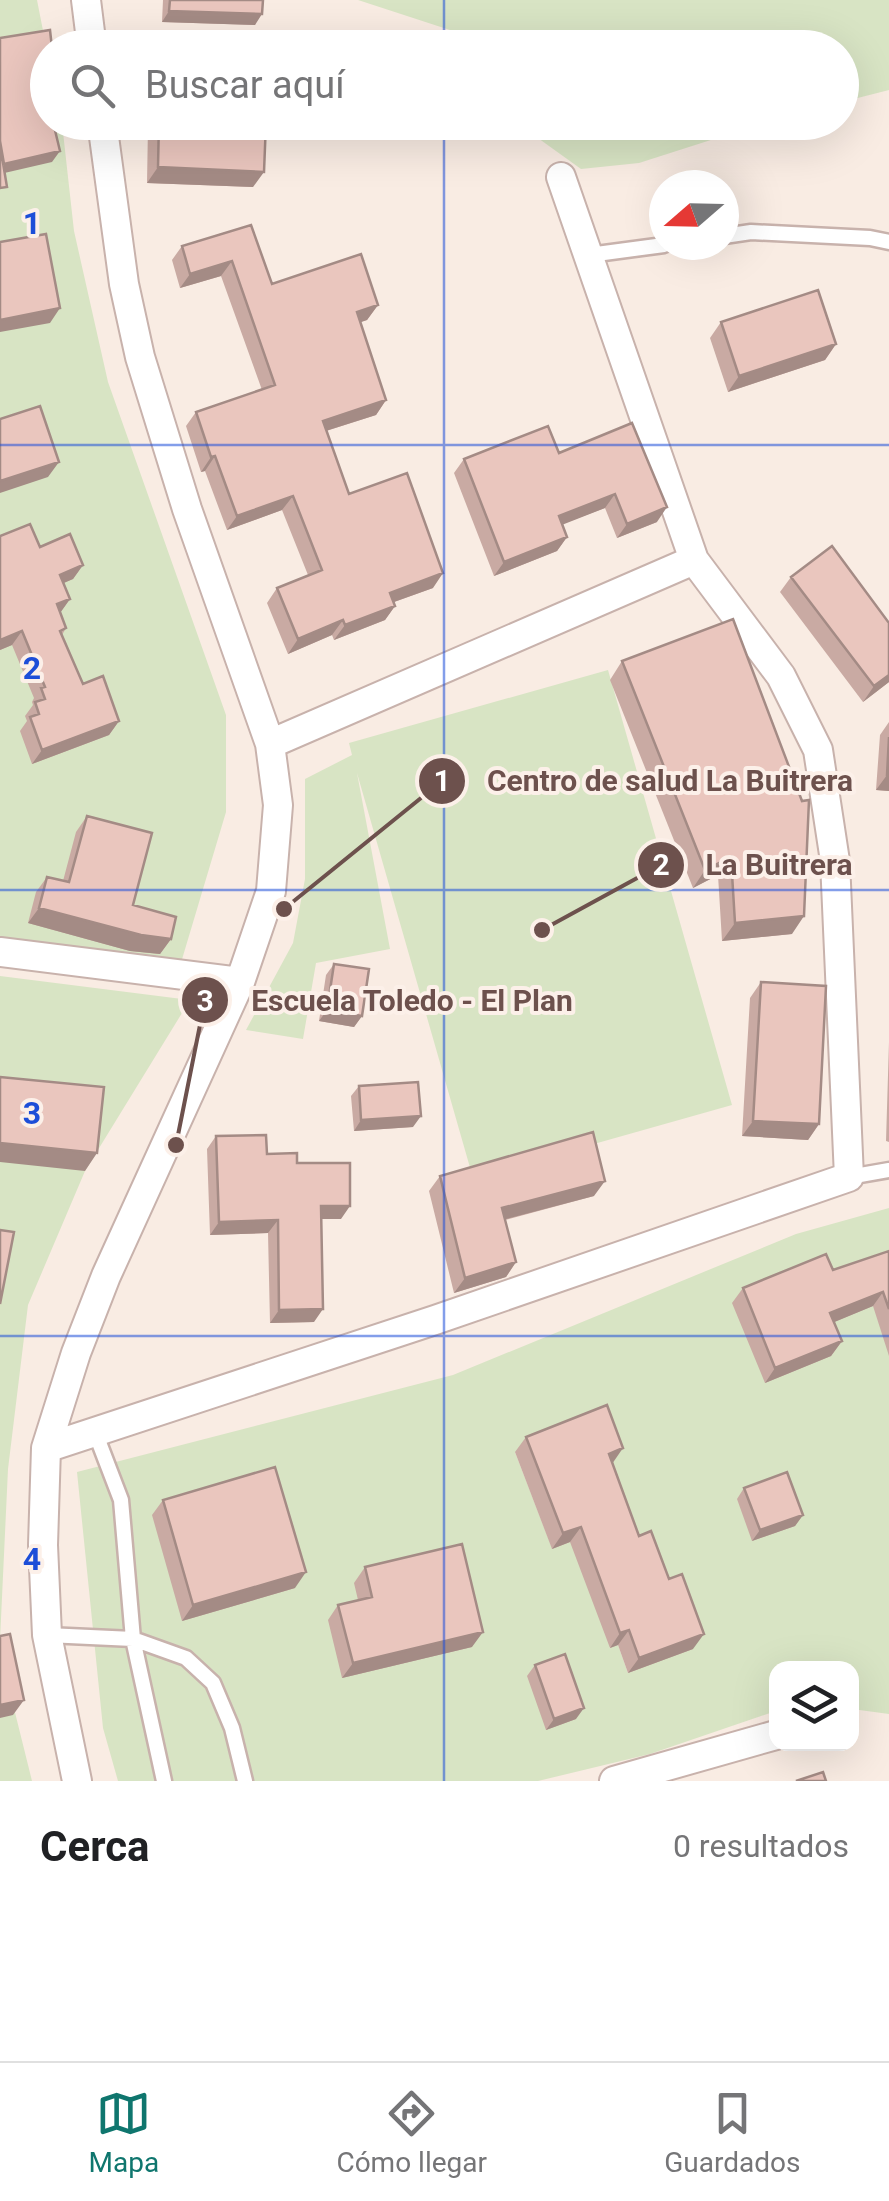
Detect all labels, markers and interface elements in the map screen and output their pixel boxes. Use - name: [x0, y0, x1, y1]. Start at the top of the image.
- search box: [30, 30, 859, 140]
- icon: search: [65, 58, 120, 113]
- text: Buscar aquí: [145, 63, 345, 107]
- north arrow: [649, 170, 739, 260]
- text: 1: [23, 204, 41, 242]
- text: 2: [23, 649, 41, 687]
- callout: Centro de salud La Buitrera: [417, 751, 873, 811]
- text: 1: [433, 763, 451, 798]
- text: Centro de salud La Buitrera: [487, 763, 853, 798]
- callout: La Buitrera: [636, 835, 873, 895]
- text: 2: [652, 847, 670, 882]
- text: La Buitrera: [705, 847, 853, 882]
- callout: Escuela Toledo - El Plan: [180, 970, 593, 1030]
- text: 3: [196, 983, 214, 1018]
- text: Escuela Toledo - El Plan: [251, 983, 573, 1018]
- text: 3: [23, 1094, 41, 1132]
- text: 4: [23, 1540, 41, 1578]
- map controls: [769, 1661, 859, 1751]
- button: layers: [769, 1661, 859, 1751]
- text: Cerca: [40, 1822, 150, 1871]
- text: 0 resultados: [673, 1827, 849, 1865]
- tab: Mapa: [89, 2086, 159, 2179]
- tab: Cómo llegar: [336, 2086, 487, 2179]
- tab: Guardados: [664, 2086, 800, 2179]

